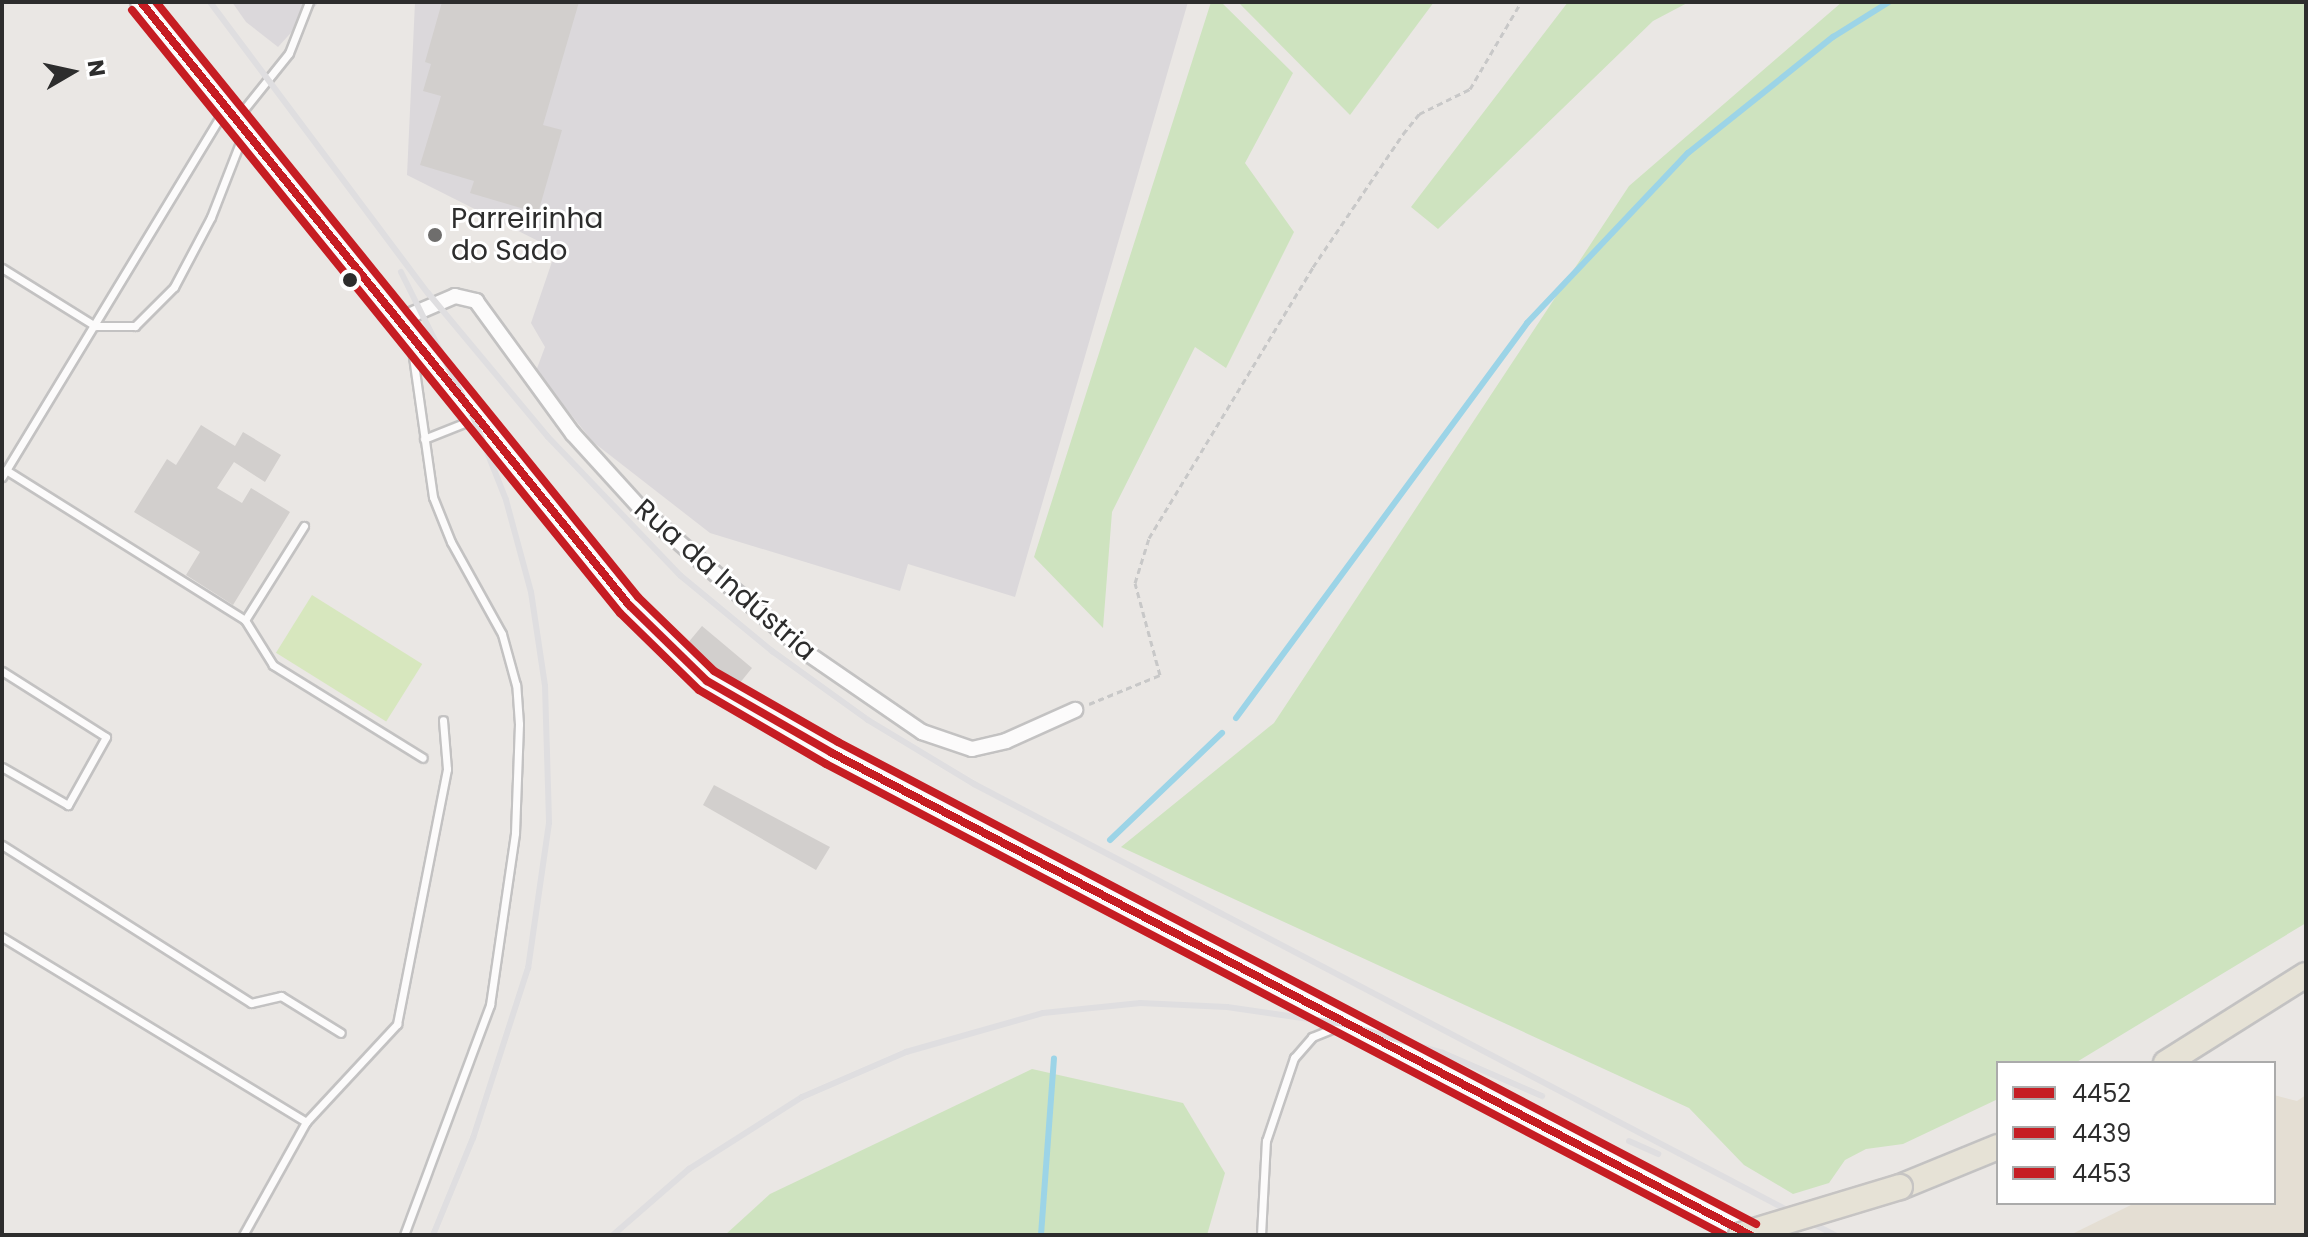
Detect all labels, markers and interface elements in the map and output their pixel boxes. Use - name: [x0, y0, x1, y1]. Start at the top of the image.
- north arrow: [32, 32, 112, 112]
- text: N: [80, 58, 113, 79]
- place label: Parreirinha do Sado: [451, 202, 603, 268]
- marker: Parreirinha do Sado: [426, 226, 444, 244]
- unlabelled marker: [342, 272, 358, 288]
- street label: Rua da Indústria: [627, 492, 823, 668]
- legend: [1996, 1061, 2276, 1205]
- text: 4452: [2072, 1077, 2131, 1110]
- text: 4439: [2072, 1117, 2131, 1150]
- text: 4453: [2072, 1157, 2131, 1190]

